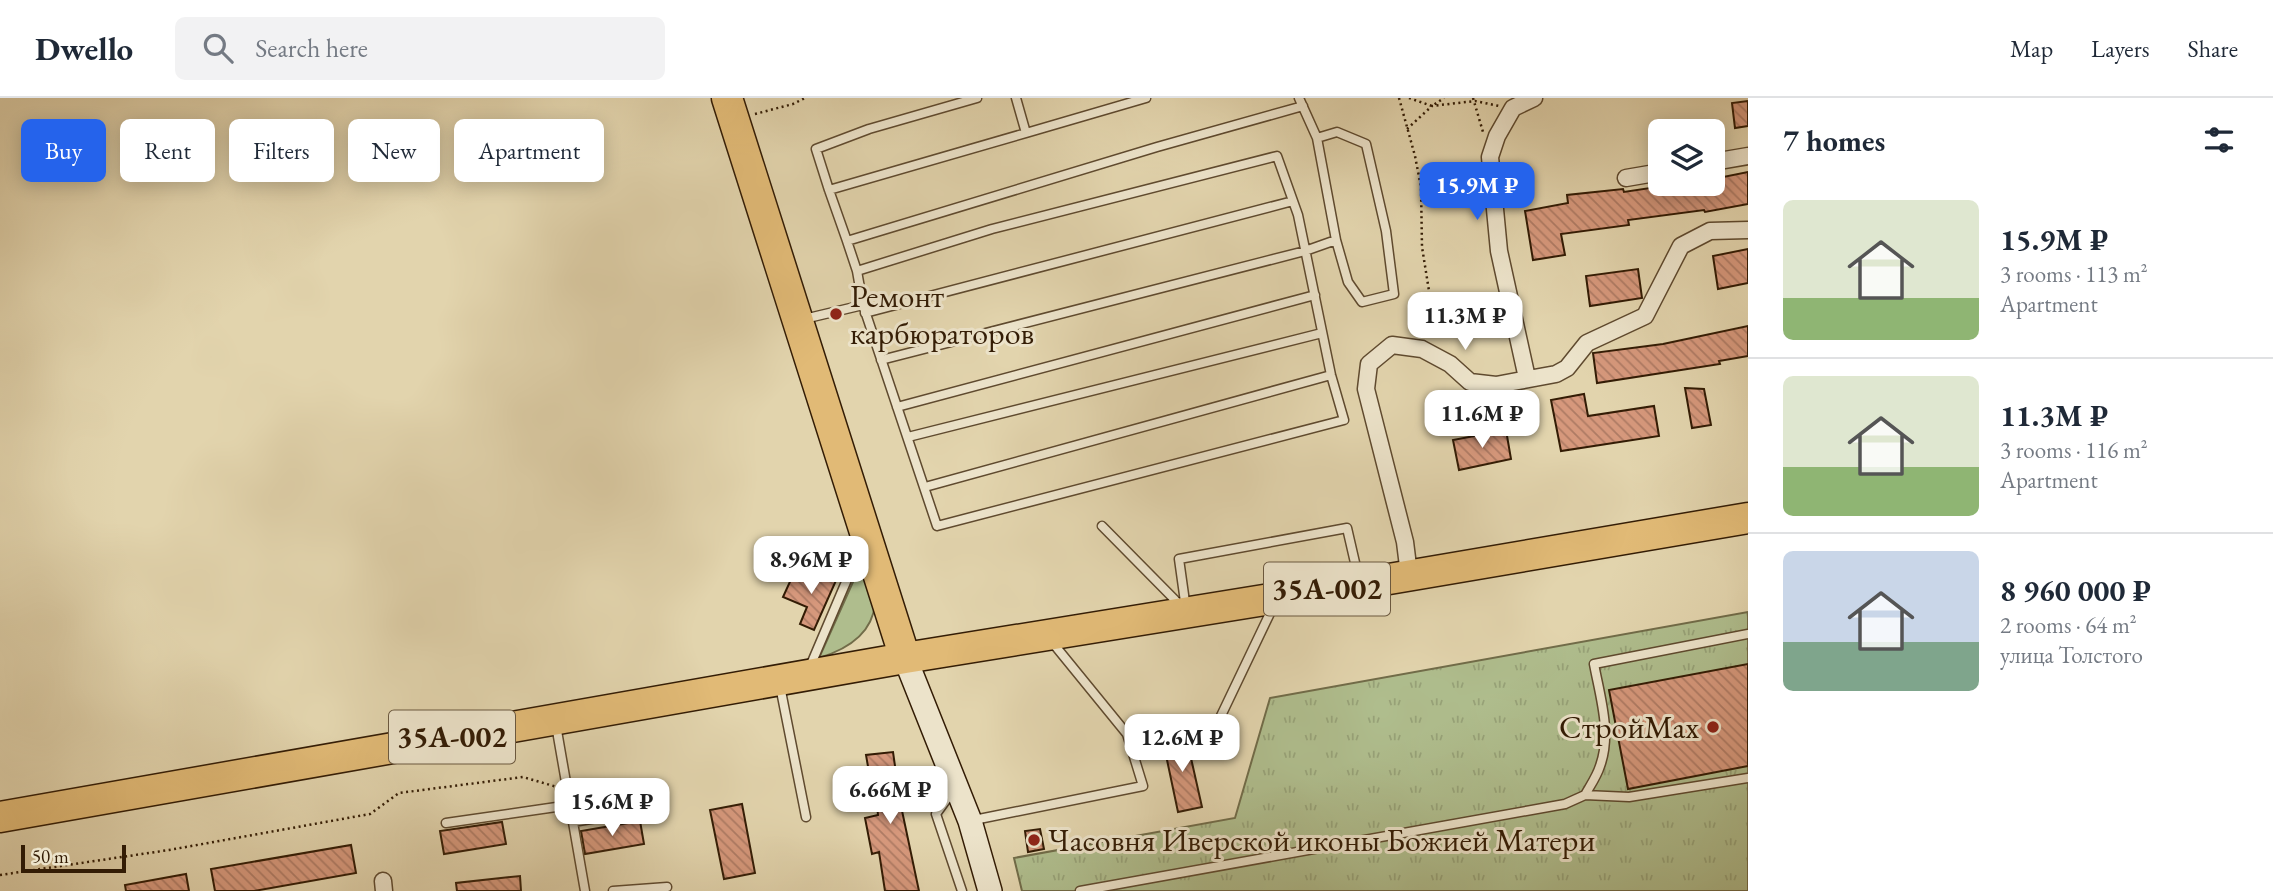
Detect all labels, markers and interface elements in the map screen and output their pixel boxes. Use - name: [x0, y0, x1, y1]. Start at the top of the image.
- search box: [175, 17, 665, 80]
- text: Dwello: [35, 27, 133, 70]
- icon: search: [199, 29, 237, 67]
- text: Search here: [255, 31, 368, 65]
- text: Map: [2010, 33, 2053, 64]
- text: Layers: [2091, 33, 2150, 64]
- text: Share: [2188, 33, 2238, 64]
- chip: Buy: [21, 119, 106, 182]
- chip: Rent: [120, 119, 215, 182]
- chip: Filters: [229, 119, 334, 182]
- chip: New: [348, 119, 440, 182]
- chip: Apartment: [454, 119, 604, 182]
- map controls: [1648, 119, 1725, 196]
- button: layers: [1648, 119, 1725, 196]
- text: 7 homes: [1783, 121, 1885, 160]
- icon: filters: [2200, 121, 2238, 159]
- pin: 15.9M ₽: [1412, 162, 1542, 222]
- text: 15.9M ₽: [1436, 170, 1518, 200]
- text: 15.9M ₽: [2000, 220, 2108, 259]
- icon: home: [1839, 228, 1923, 312]
- text: 3 rooms · 113 m²: [2000, 259, 2148, 289]
- place label: Ремонт карбюраторов: [850, 275, 1034, 354]
- text: Apartment: [2000, 289, 2098, 319]
- pin: 11.3M ₽: [1400, 292, 1530, 352]
- text: 11.3M ₽: [1424, 300, 1506, 330]
- marker: Ремонт карбюраторов: [828, 306, 844, 322]
- pin: 11.6M ₽: [1417, 390, 1547, 450]
- text: 11.3M ₽: [2000, 396, 2108, 435]
- text: 11.6M ₽: [1441, 398, 1523, 428]
- icon: home: [1839, 404, 1923, 488]
- text: 3 rooms · 116 m²: [2000, 435, 2148, 465]
- text: Apartment: [2000, 465, 2098, 495]
- pin: 8.96M ₽: [746, 536, 876, 596]
- text: 8.96M ₽: [770, 544, 852, 574]
- road number: 35А-002: [1264, 562, 1390, 616]
- text: 8 960 000 ₽: [2000, 571, 2151, 610]
- icon: home: [1839, 579, 1923, 663]
- text: 2 rooms · 64 m²: [2000, 610, 2137, 640]
- text: улица Толстого: [2000, 640, 2143, 670]
- place label: СтройMax: [1559, 706, 1699, 748]
- road number: 35А-002: [389, 710, 515, 764]
- pin: 12.6M ₽: [1117, 714, 1247, 774]
- marker: СтройMax: [1705, 719, 1721, 735]
- text: 12.6M ₽: [1141, 722, 1223, 752]
- pin: 6.66M ₽: [825, 766, 955, 826]
- text: 6.66M ₽: [849, 774, 931, 804]
- pin: 15.6M ₽: [547, 778, 677, 838]
- text: 15.6M ₽: [571, 786, 653, 816]
- place label: Часовня Иверской иконы Божией Матери: [1048, 819, 1595, 861]
- marker: Часовня Иверской иконы Божией Матери: [1026, 832, 1042, 848]
- scale bar: [21, 842, 126, 874]
- text: 50 m: [32, 844, 69, 869]

